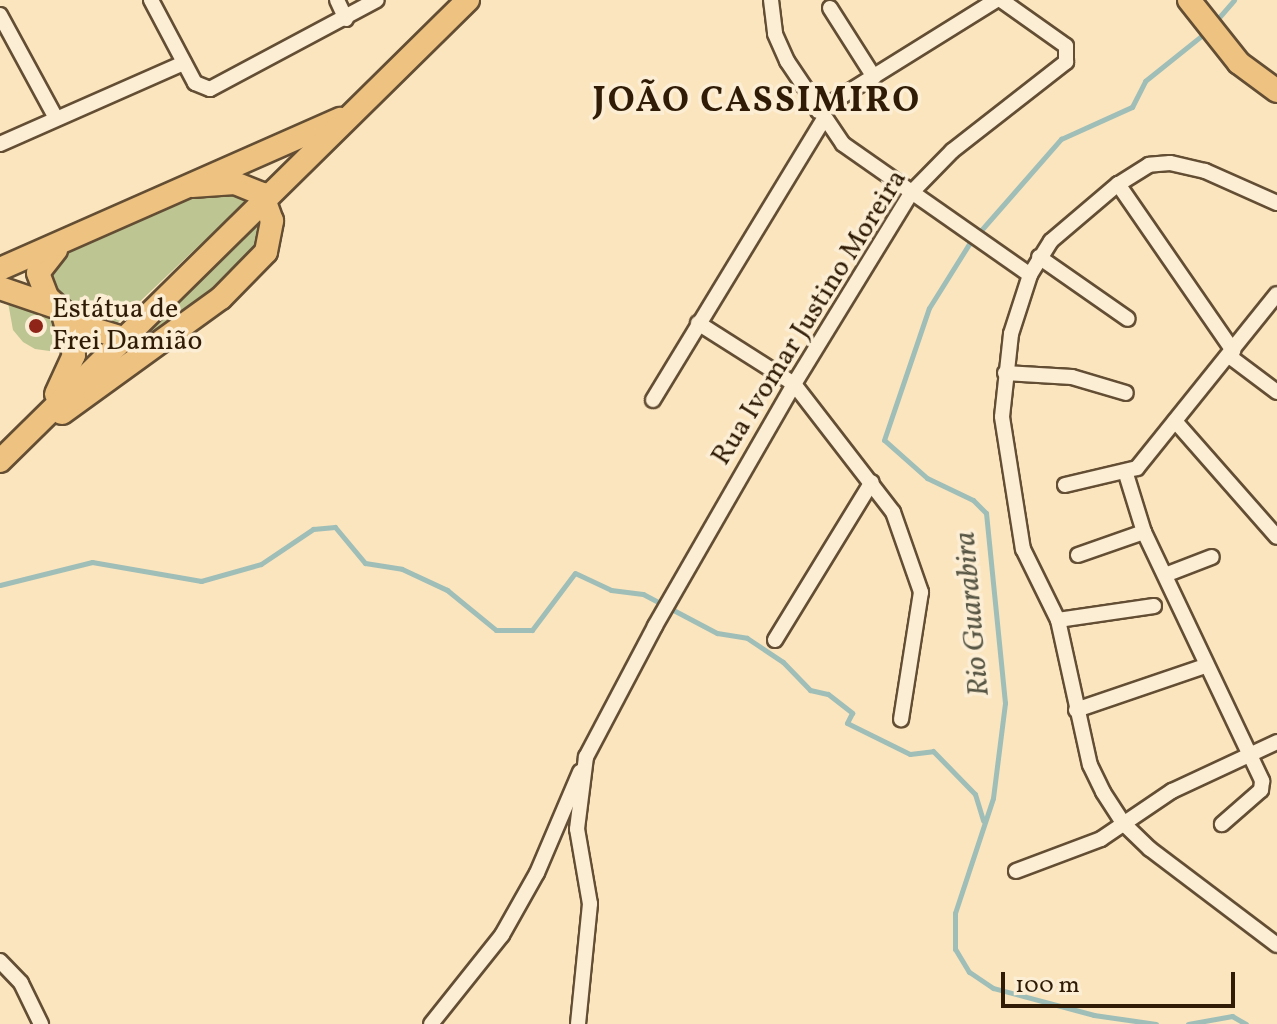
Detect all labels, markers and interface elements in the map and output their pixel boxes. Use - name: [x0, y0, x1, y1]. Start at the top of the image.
- district label: JOÃO CASSIMIRO: [593, 81, 921, 125]
- street label: Rua Ivomar Justino Moreira: [705, 164, 915, 472]
- place label: Estátua de Frei Damião: [52, 293, 202, 359]
- marker: Estátua de Frei Damião: [27, 317, 45, 335]
- water label: Rio Guarabira: [948, 530, 998, 698]
- scale bar: [1005, 956, 1239, 1006]
- text: 100 m: [1015, 969, 1080, 1003]

